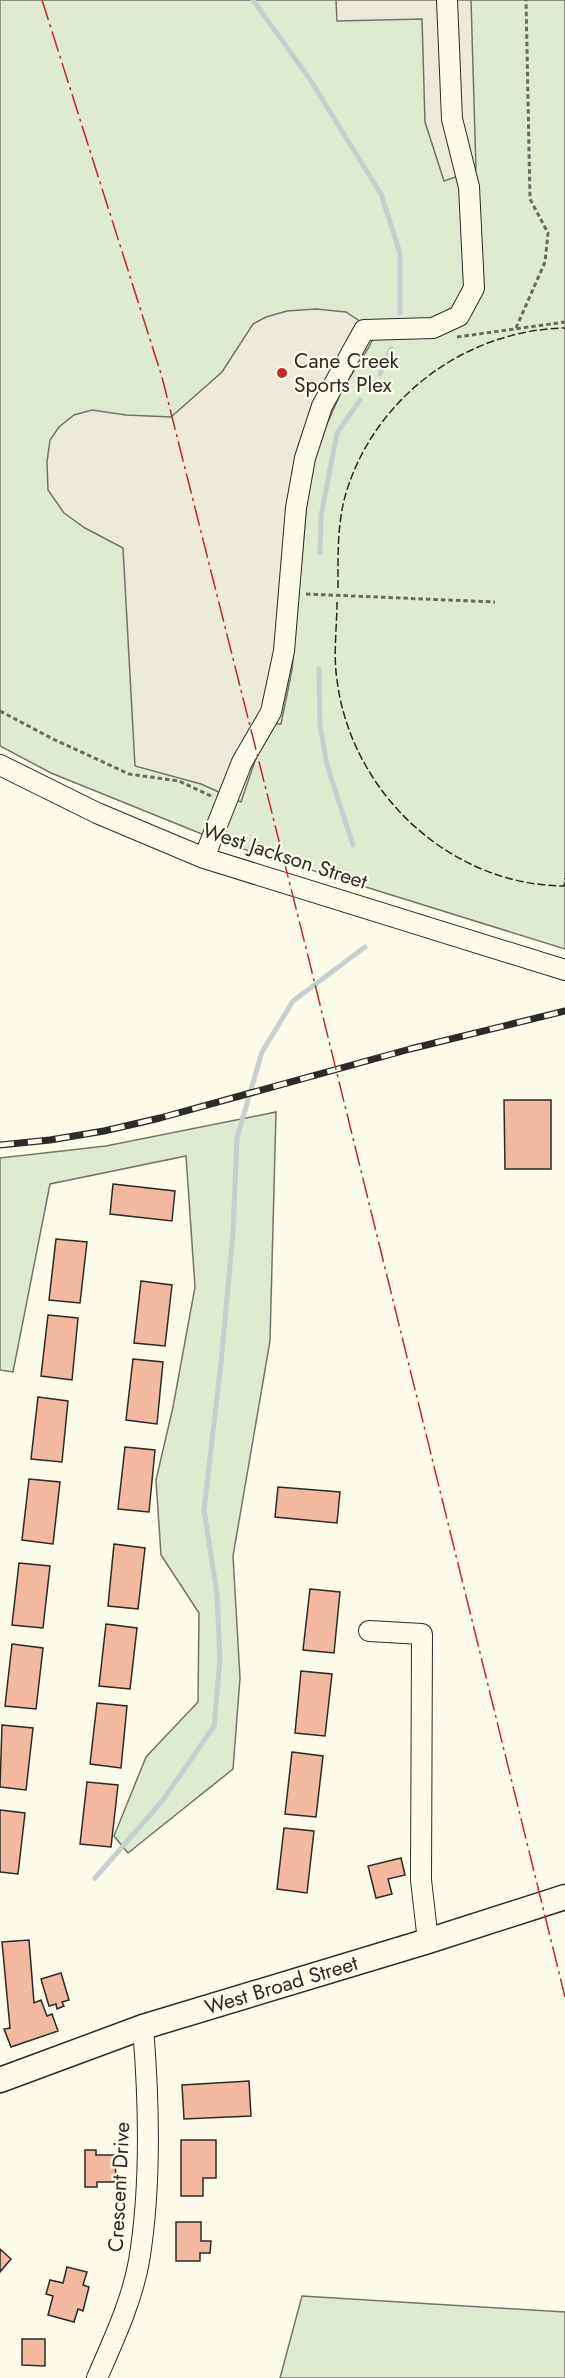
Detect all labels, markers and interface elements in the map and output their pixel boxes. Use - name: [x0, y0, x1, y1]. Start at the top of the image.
- place label: Cane Creek Sports Plex: [294, 346, 400, 400]
- marker: Cane Creek Sports Plex: [275, 366, 289, 380]
- street label: West Jackson Street: [199, 815, 371, 897]
- street label: West Broad Street: [201, 1948, 362, 2023]
- street label: Crescent Drive: [101, 2121, 137, 2253]

